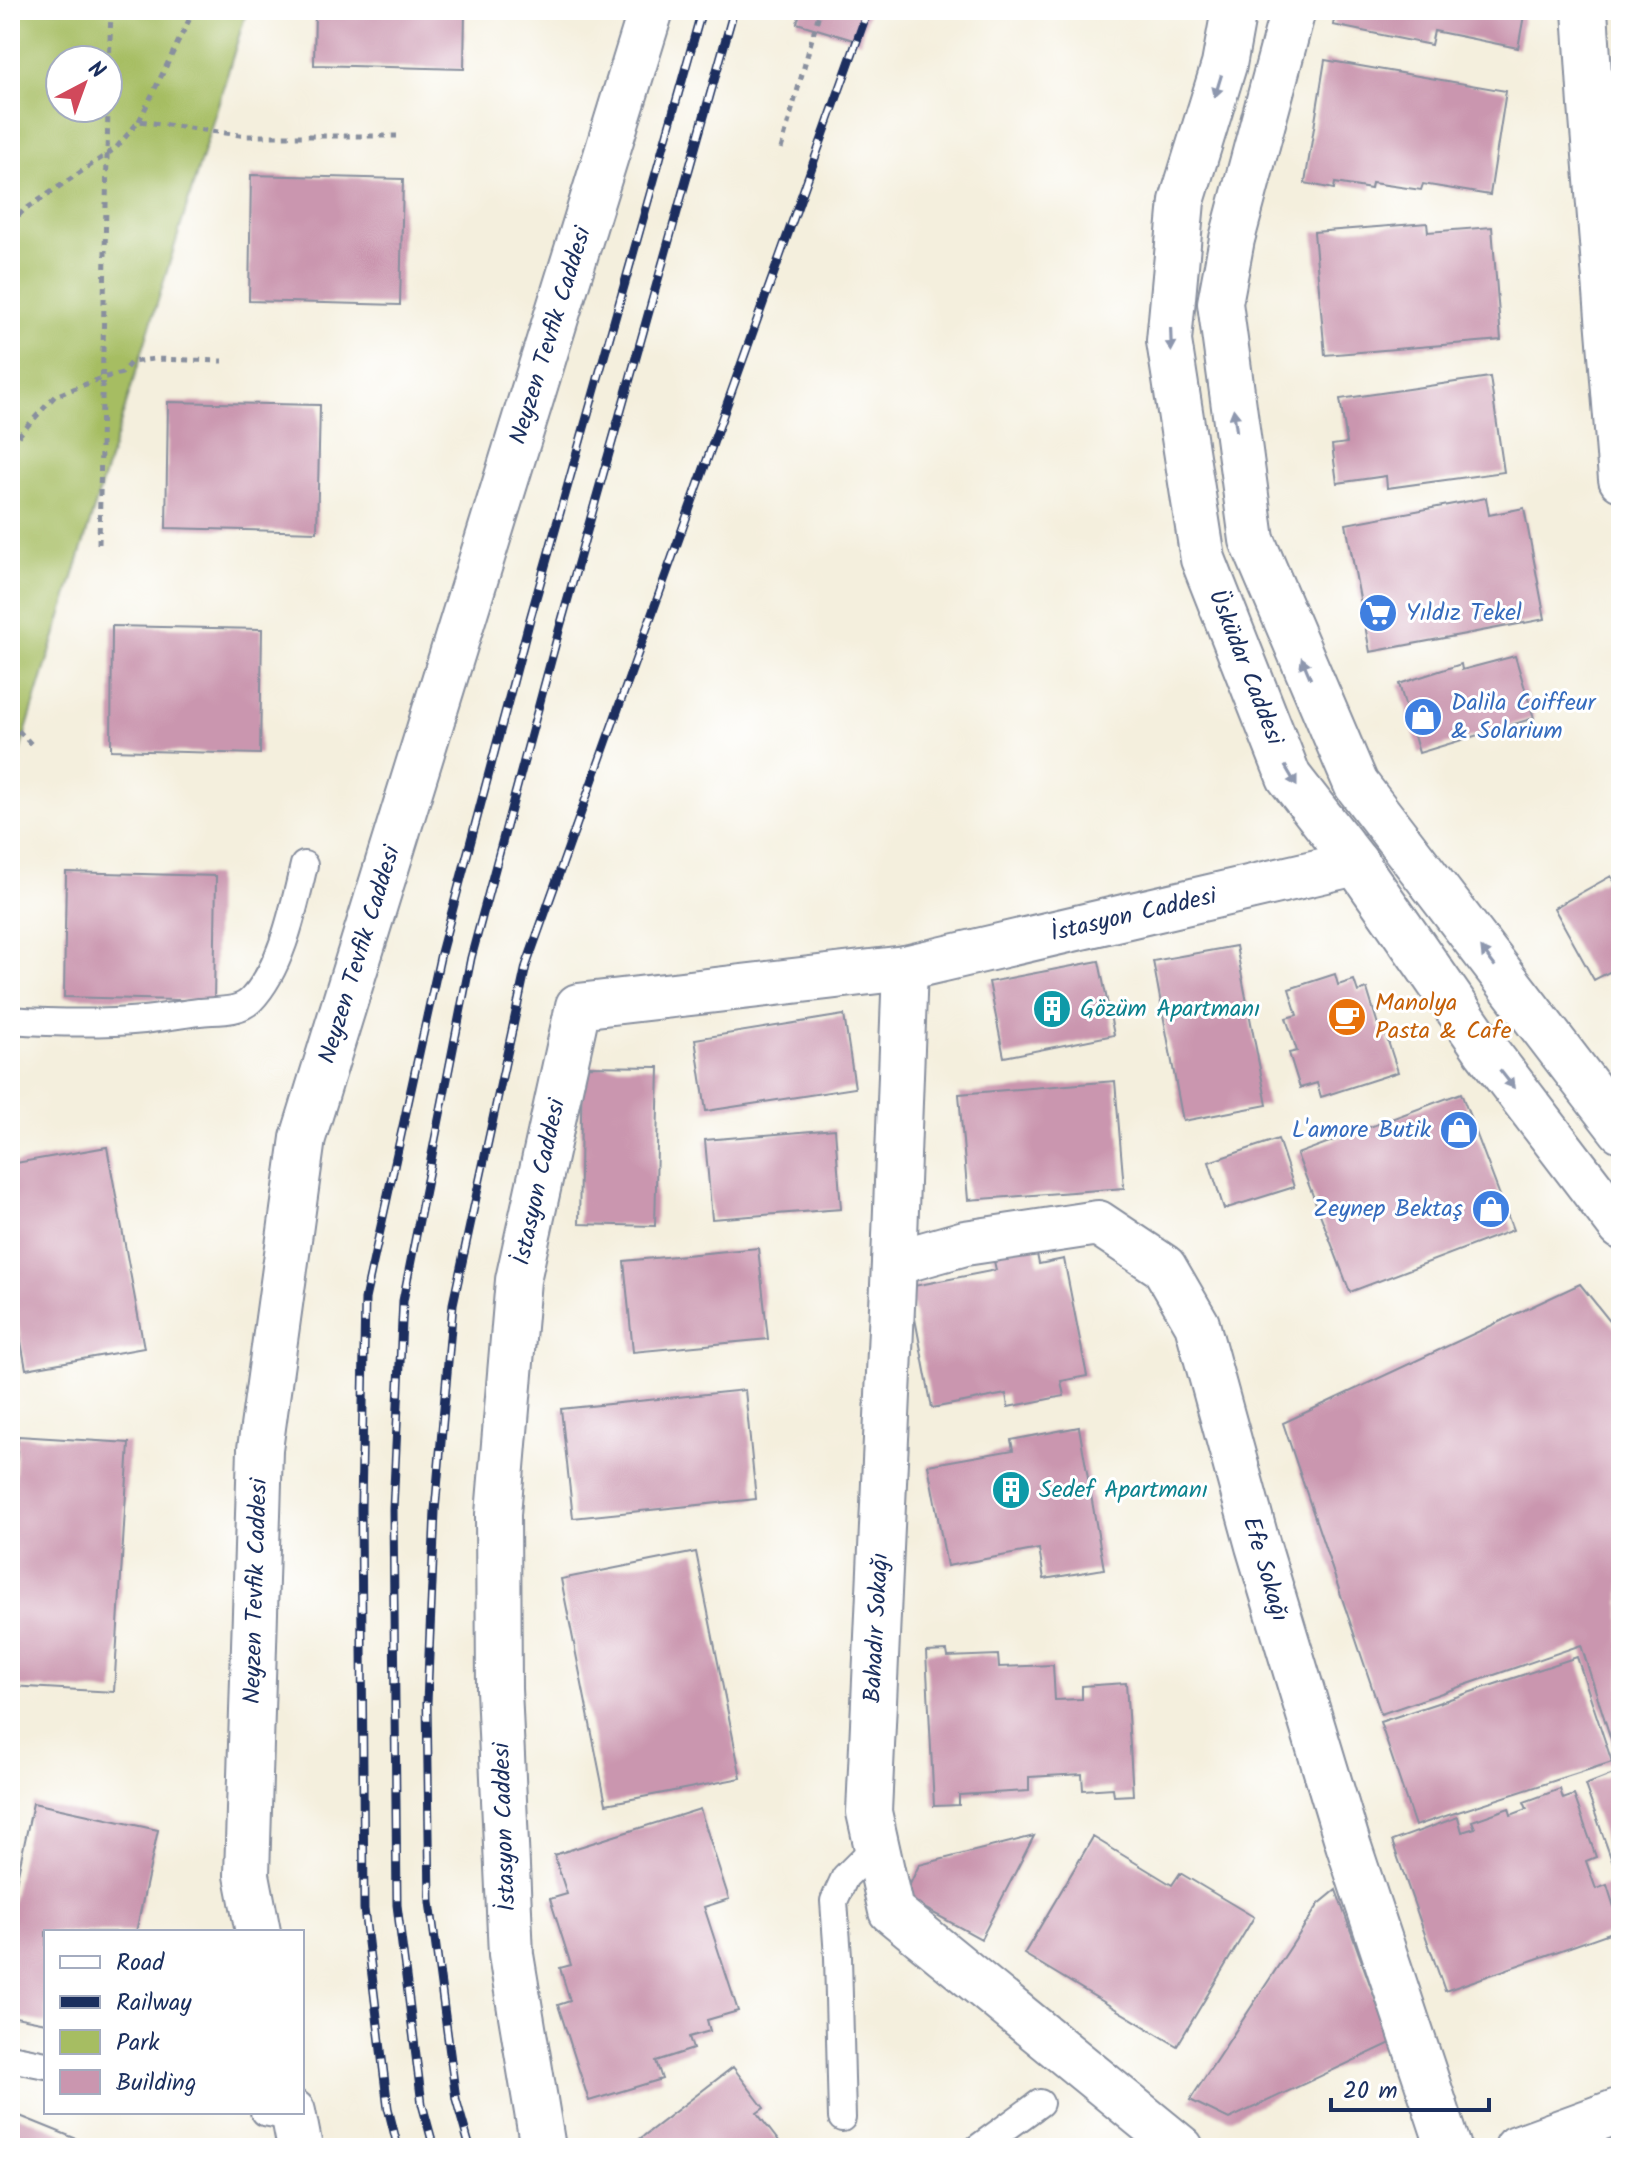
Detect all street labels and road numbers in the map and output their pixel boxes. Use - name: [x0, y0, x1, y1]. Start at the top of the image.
- street label: Neyzen Tevfik Caddesi: [499, 221, 603, 449]
- street label: Üsküdar Caddesi: [1197, 584, 1295, 752]
- street label: Neyzen Tevfik Caddesi: [308, 840, 412, 1068]
- street label: İstasyon Caddesi: [1047, 876, 1222, 953]
- street label: İstasyon Caddesi: [502, 1094, 577, 1269]
- street label: Neyzen Tevfik Caddesi: [233, 1476, 279, 1705]
- street label: Efe Sokağı: [1231, 1513, 1299, 1626]
- street label: Bahadır Sokağı: [854, 1552, 900, 1704]
- street label: İstasyon Caddesi: [483, 1740, 527, 1912]

